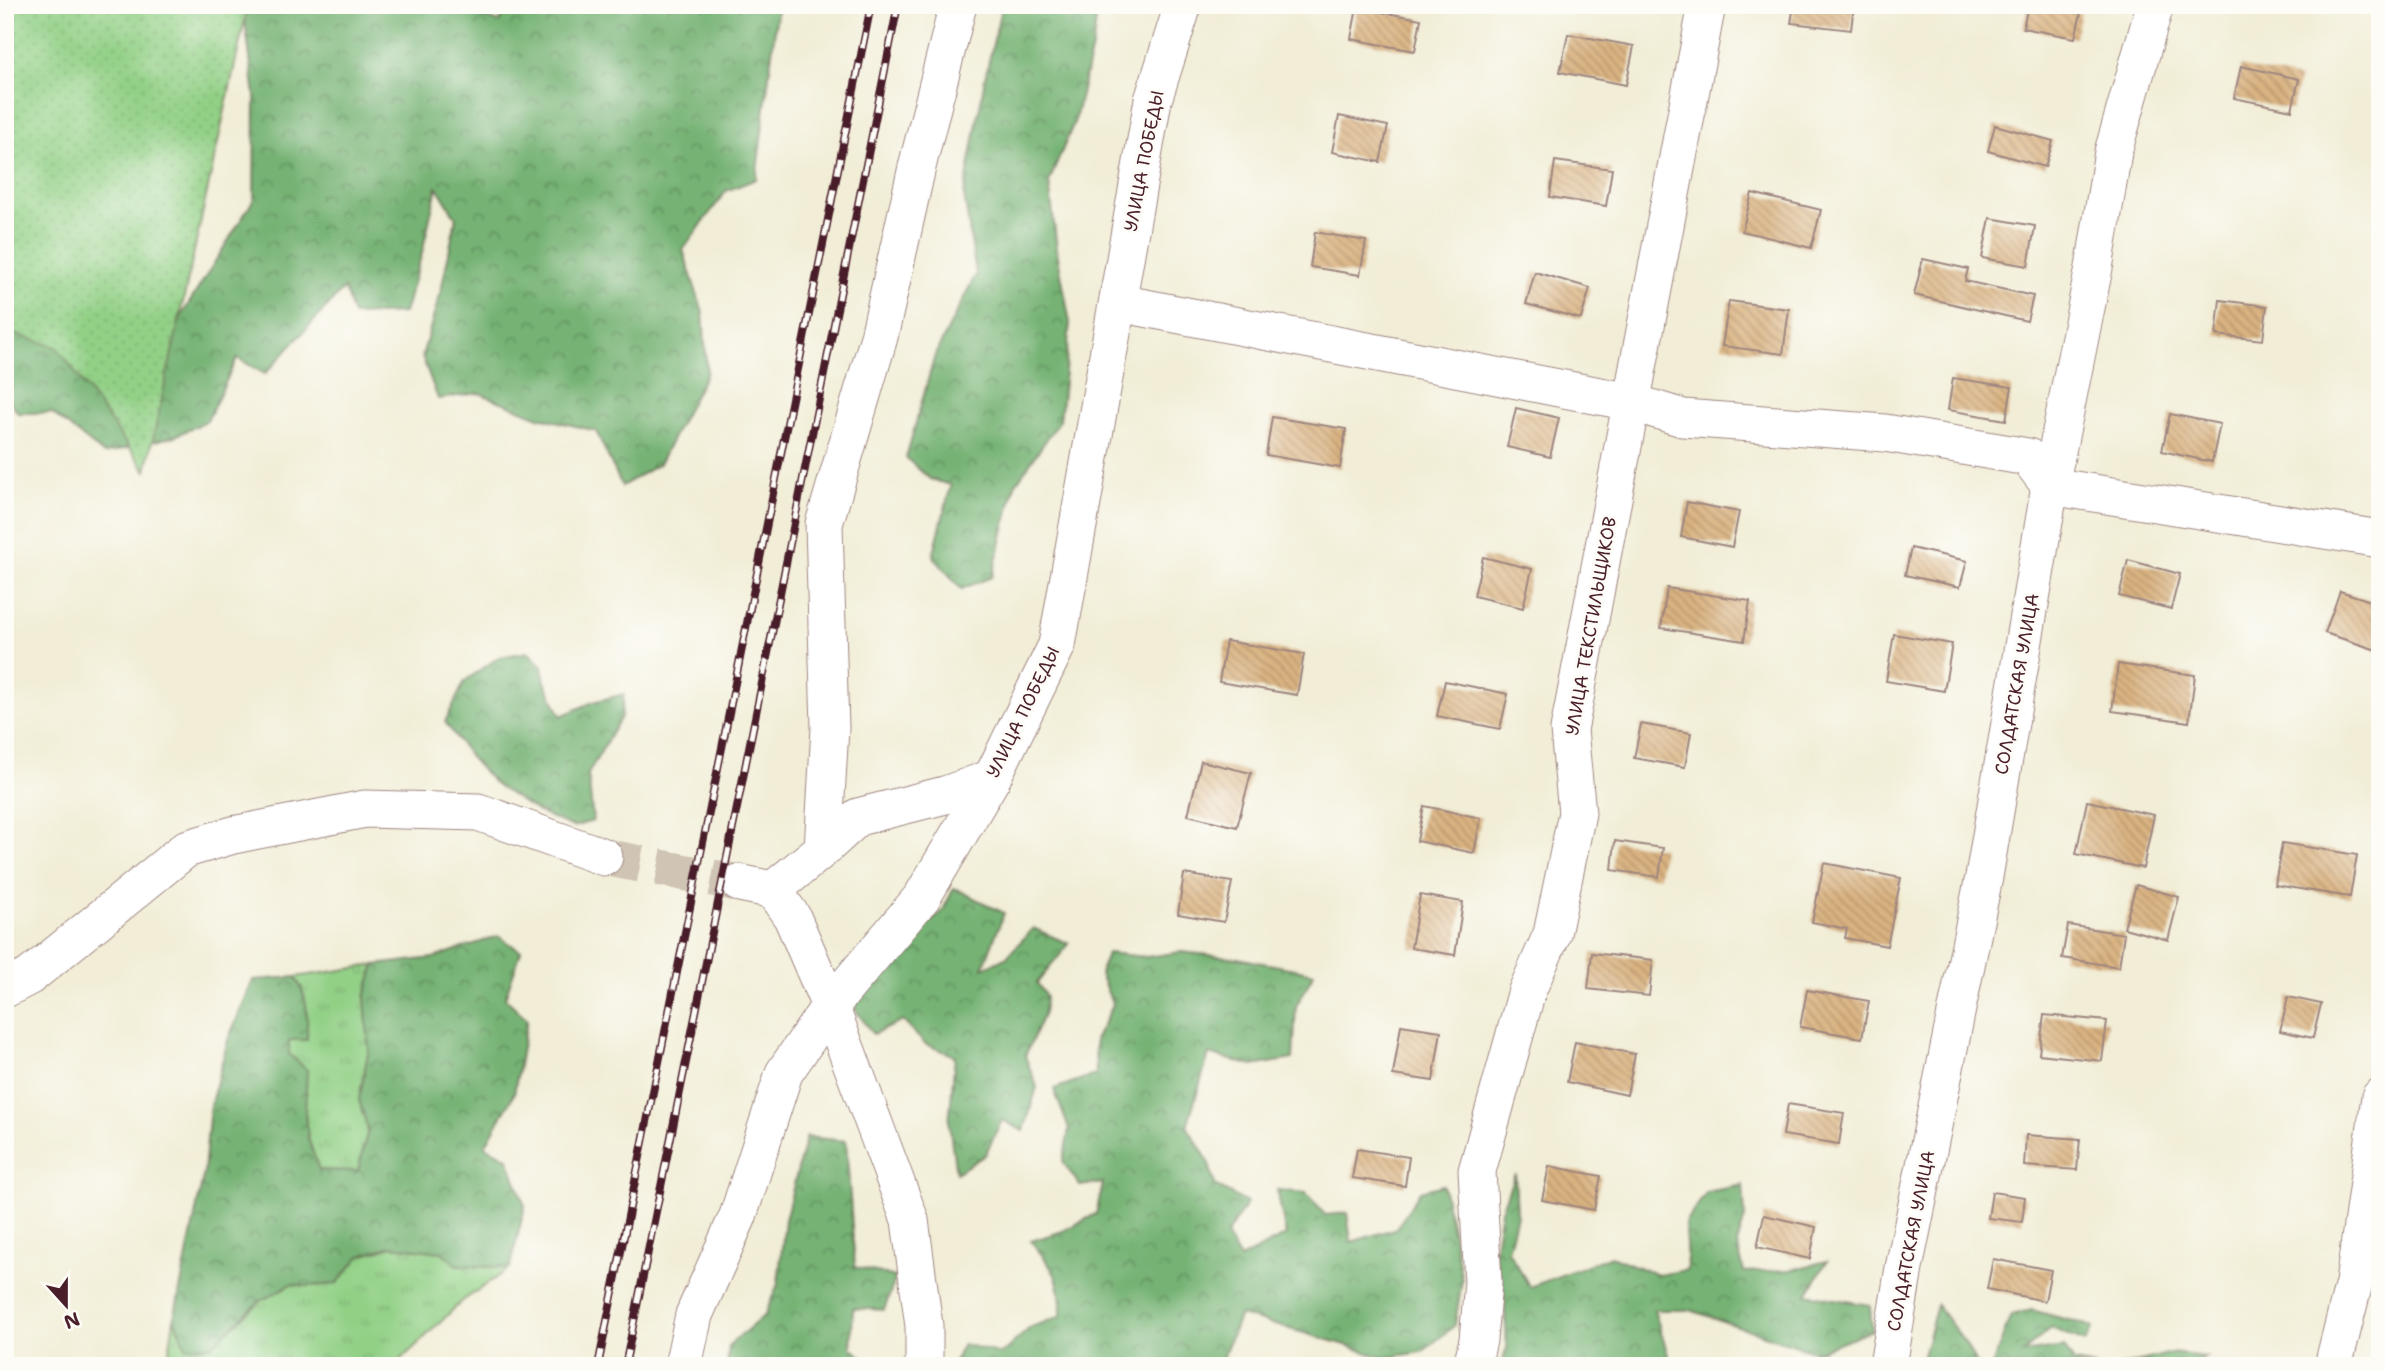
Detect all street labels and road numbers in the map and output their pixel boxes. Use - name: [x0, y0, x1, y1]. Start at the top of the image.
- street label: УЛИЦА ПОБЕДЫ: [1119, 88, 1169, 234]
- street label: УЛИЦА ТЕКСТИЛЬЩИКОВ: [1560, 515, 1622, 737]
- street label: СОЛДАТСКАЯ УЛИЦА: [1989, 591, 2045, 777]
- street label: УЛИЦА ПОБЕДЫ: [981, 642, 1065, 782]
- street label: СОЛДАТСКАЯ УЛИЦА: [1882, 1149, 1940, 1333]

